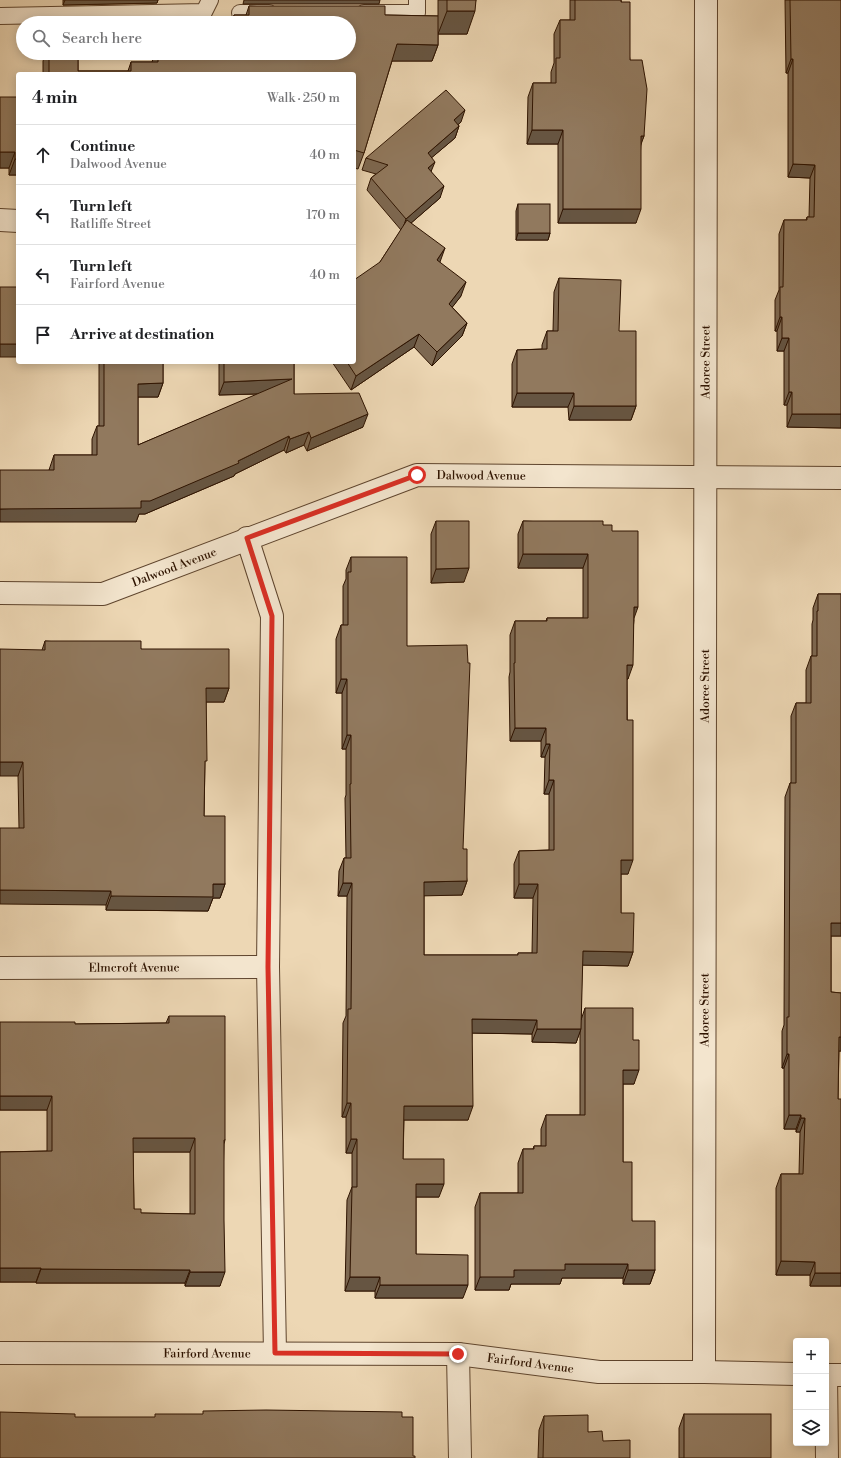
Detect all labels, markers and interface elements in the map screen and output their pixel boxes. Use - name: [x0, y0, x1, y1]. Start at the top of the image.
- search box: [16, 16, 356, 60]
- icon: search: [30, 27, 52, 49]
- text: Search here: [62, 29, 142, 48]
- text: 4 min: [32, 87, 77, 109]
- text: Walk · 250 m: [267, 90, 340, 106]
- text: Continue: [70, 137, 135, 156]
- icon: ahead: [32, 144, 54, 166]
- text: 40 m: [310, 147, 340, 163]
- text: Dalwood Avenue: [70, 156, 167, 172]
- text: Turn left: [70, 197, 132, 216]
- icon: left: [32, 204, 54, 226]
- text: 170 m: [306, 207, 340, 223]
- text: Ratliffe Street: [70, 216, 151, 232]
- text: Turn left: [70, 257, 132, 276]
- icon: left: [32, 264, 54, 286]
- text: 40 m: [310, 267, 340, 283]
- text: Fairford Avenue: [70, 276, 165, 292]
- icon: arrive: [32, 324, 54, 346]
- street label: Adoree Street: [698, 324, 713, 400]
- text: Arrive at destination: [70, 325, 214, 344]
- route start: [408, 466, 426, 484]
- street label: Dalwood Avenue: [436, 468, 526, 483]
- street label: Dalwood Avenue: [130, 544, 219, 590]
- street label: Adoree Street: [697, 648, 713, 724]
- street label: Elmcroft Avenue: [88, 960, 180, 975]
- street label: Adoree Street: [697, 972, 712, 1048]
- map controls: [793, 1338, 829, 1446]
- button: +: [793, 1338, 829, 1374]
- route end: [449, 1345, 467, 1363]
- street label: Fairford Avenue: [163, 1346, 251, 1361]
- street label: Fairford Avenue: [486, 1350, 575, 1376]
- button: −: [793, 1374, 829, 1410]
- button: layers: [793, 1410, 829, 1446]

